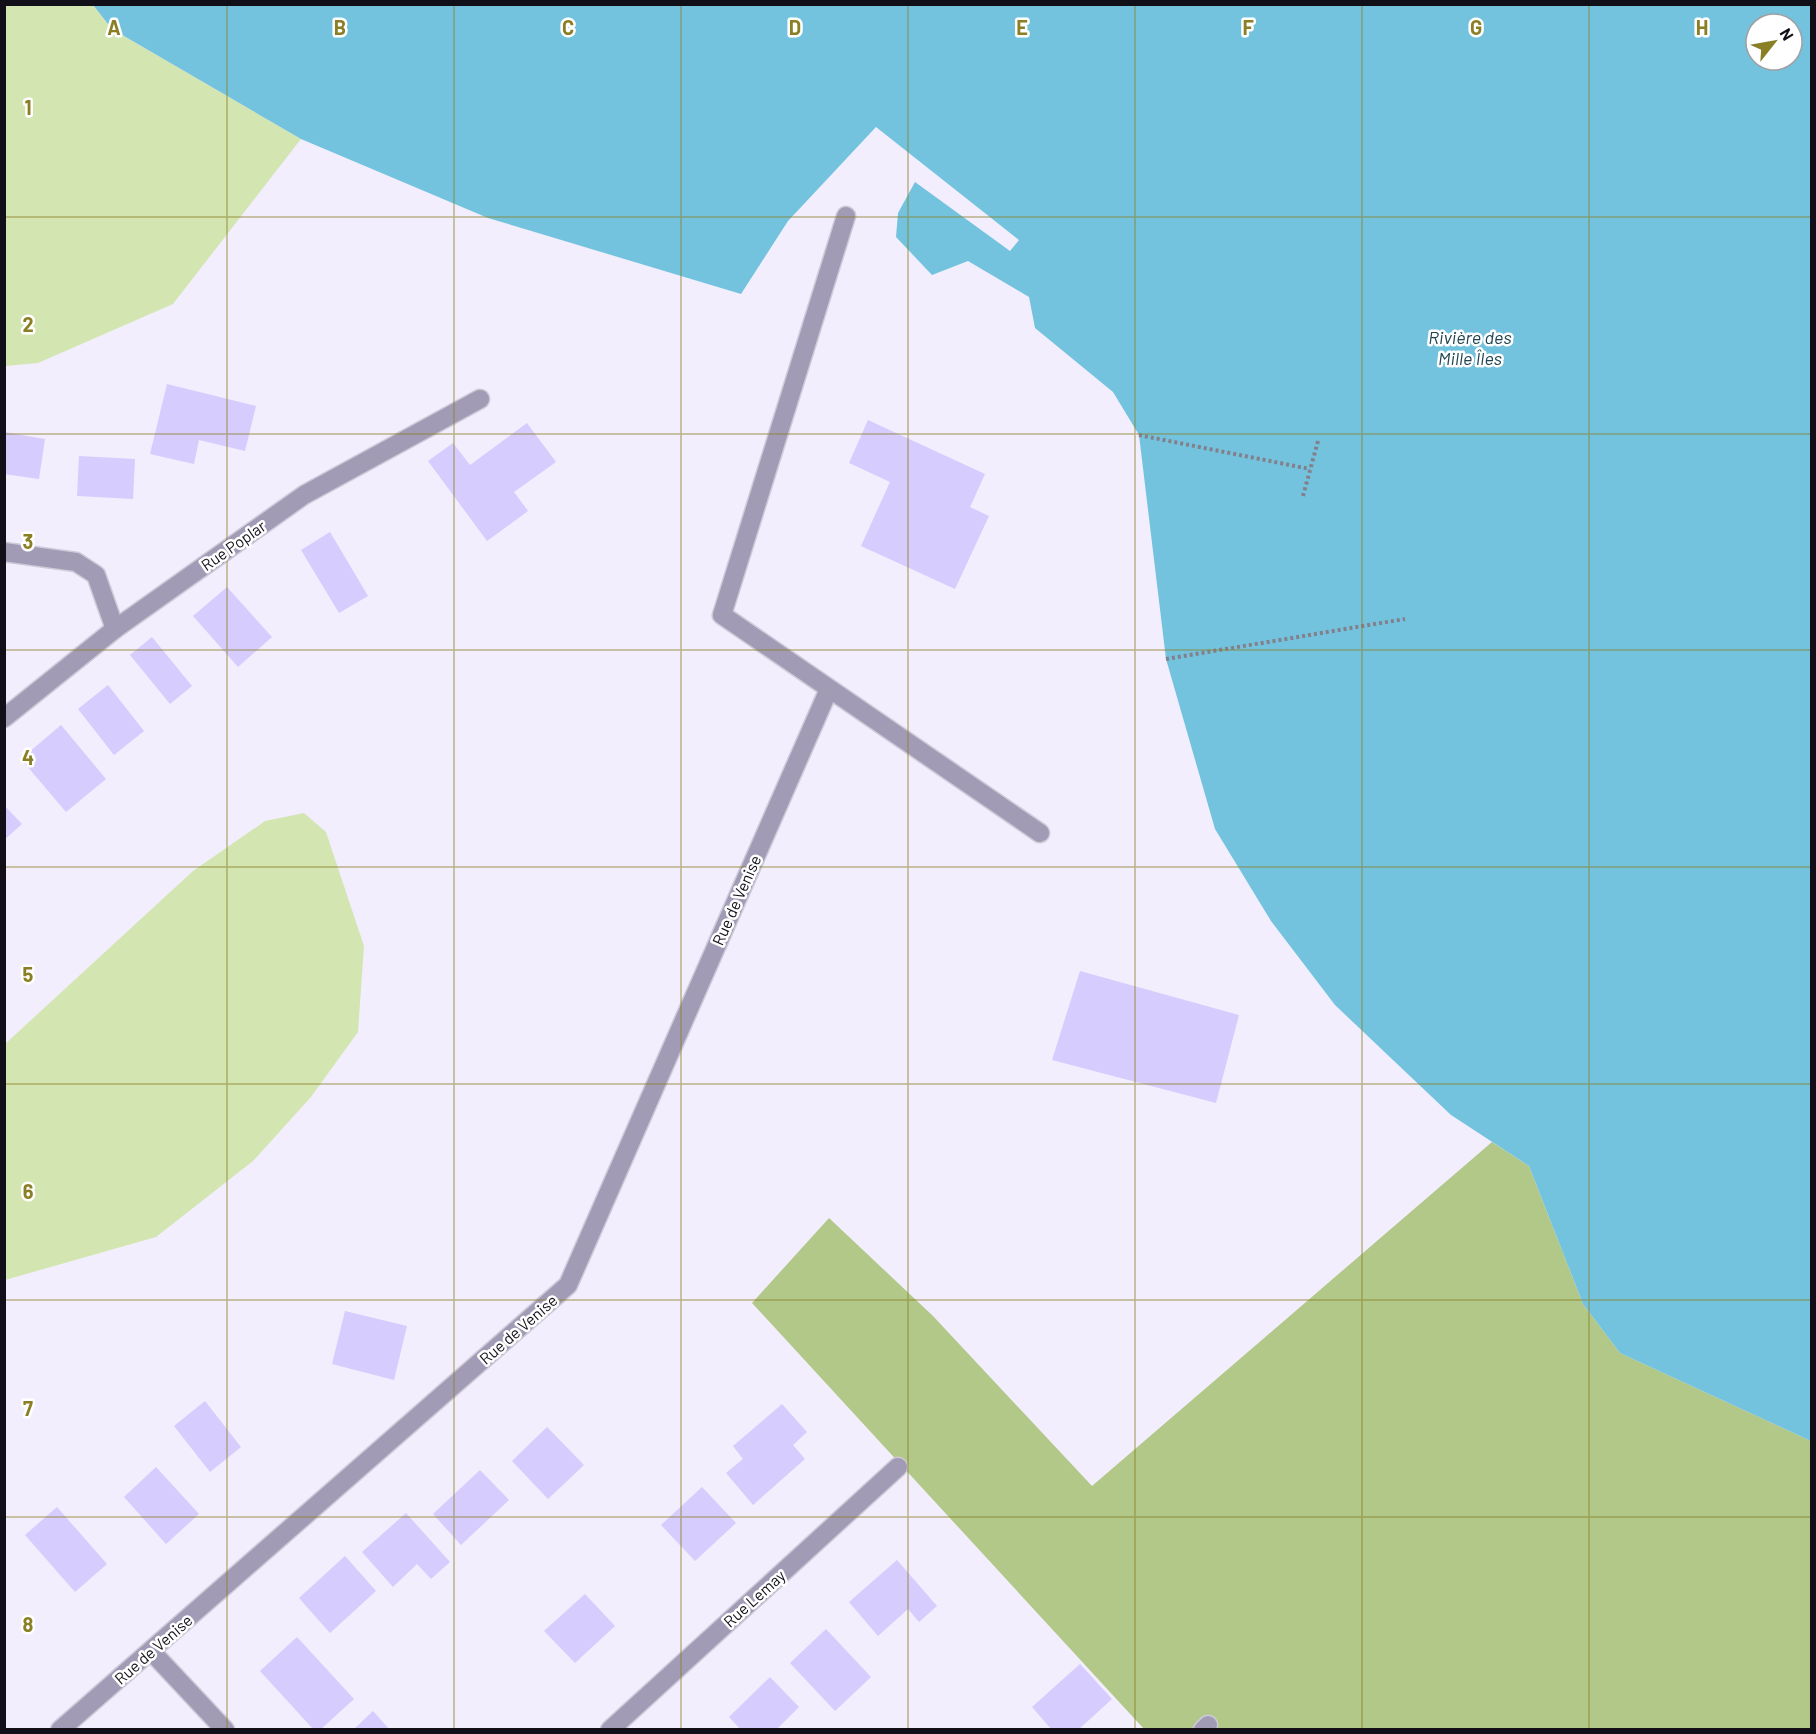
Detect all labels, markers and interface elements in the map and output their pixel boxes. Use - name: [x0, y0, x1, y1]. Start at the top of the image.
- north arrow: [1744, 12, 1804, 72]
- text: A: [107, 15, 121, 39]
- text: B: [334, 15, 346, 39]
- text: C: [562, 15, 574, 39]
- text: D: [789, 15, 801, 39]
- text: E: [1016, 15, 1028, 39]
- text: F: [1242, 15, 1254, 39]
- text: G: [1470, 15, 1482, 39]
- text: H: [1696, 15, 1708, 39]
- text: N: [1776, 25, 1798, 43]
- text: 1: [24, 95, 32, 119]
- text: 2: [22, 312, 34, 336]
- water label: Rivière des Mille Îles: [1428, 326, 1512, 369]
- street label: Rue Poplar: [197, 516, 269, 574]
- text: 3: [23, 529, 33, 553]
- text: 4: [22, 745, 34, 769]
- street label: Rue de Venise: [708, 852, 764, 948]
- text: 5: [23, 962, 34, 986]
- text: 6: [23, 1179, 34, 1203]
- street label: Rue de Venise: [475, 1290, 561, 1368]
- text: 7: [23, 1396, 33, 1420]
- street label: Rue Lemay: [719, 1565, 789, 1631]
- street label: Rue de Venise: [110, 1610, 196, 1688]
- text: 8: [23, 1612, 34, 1636]

